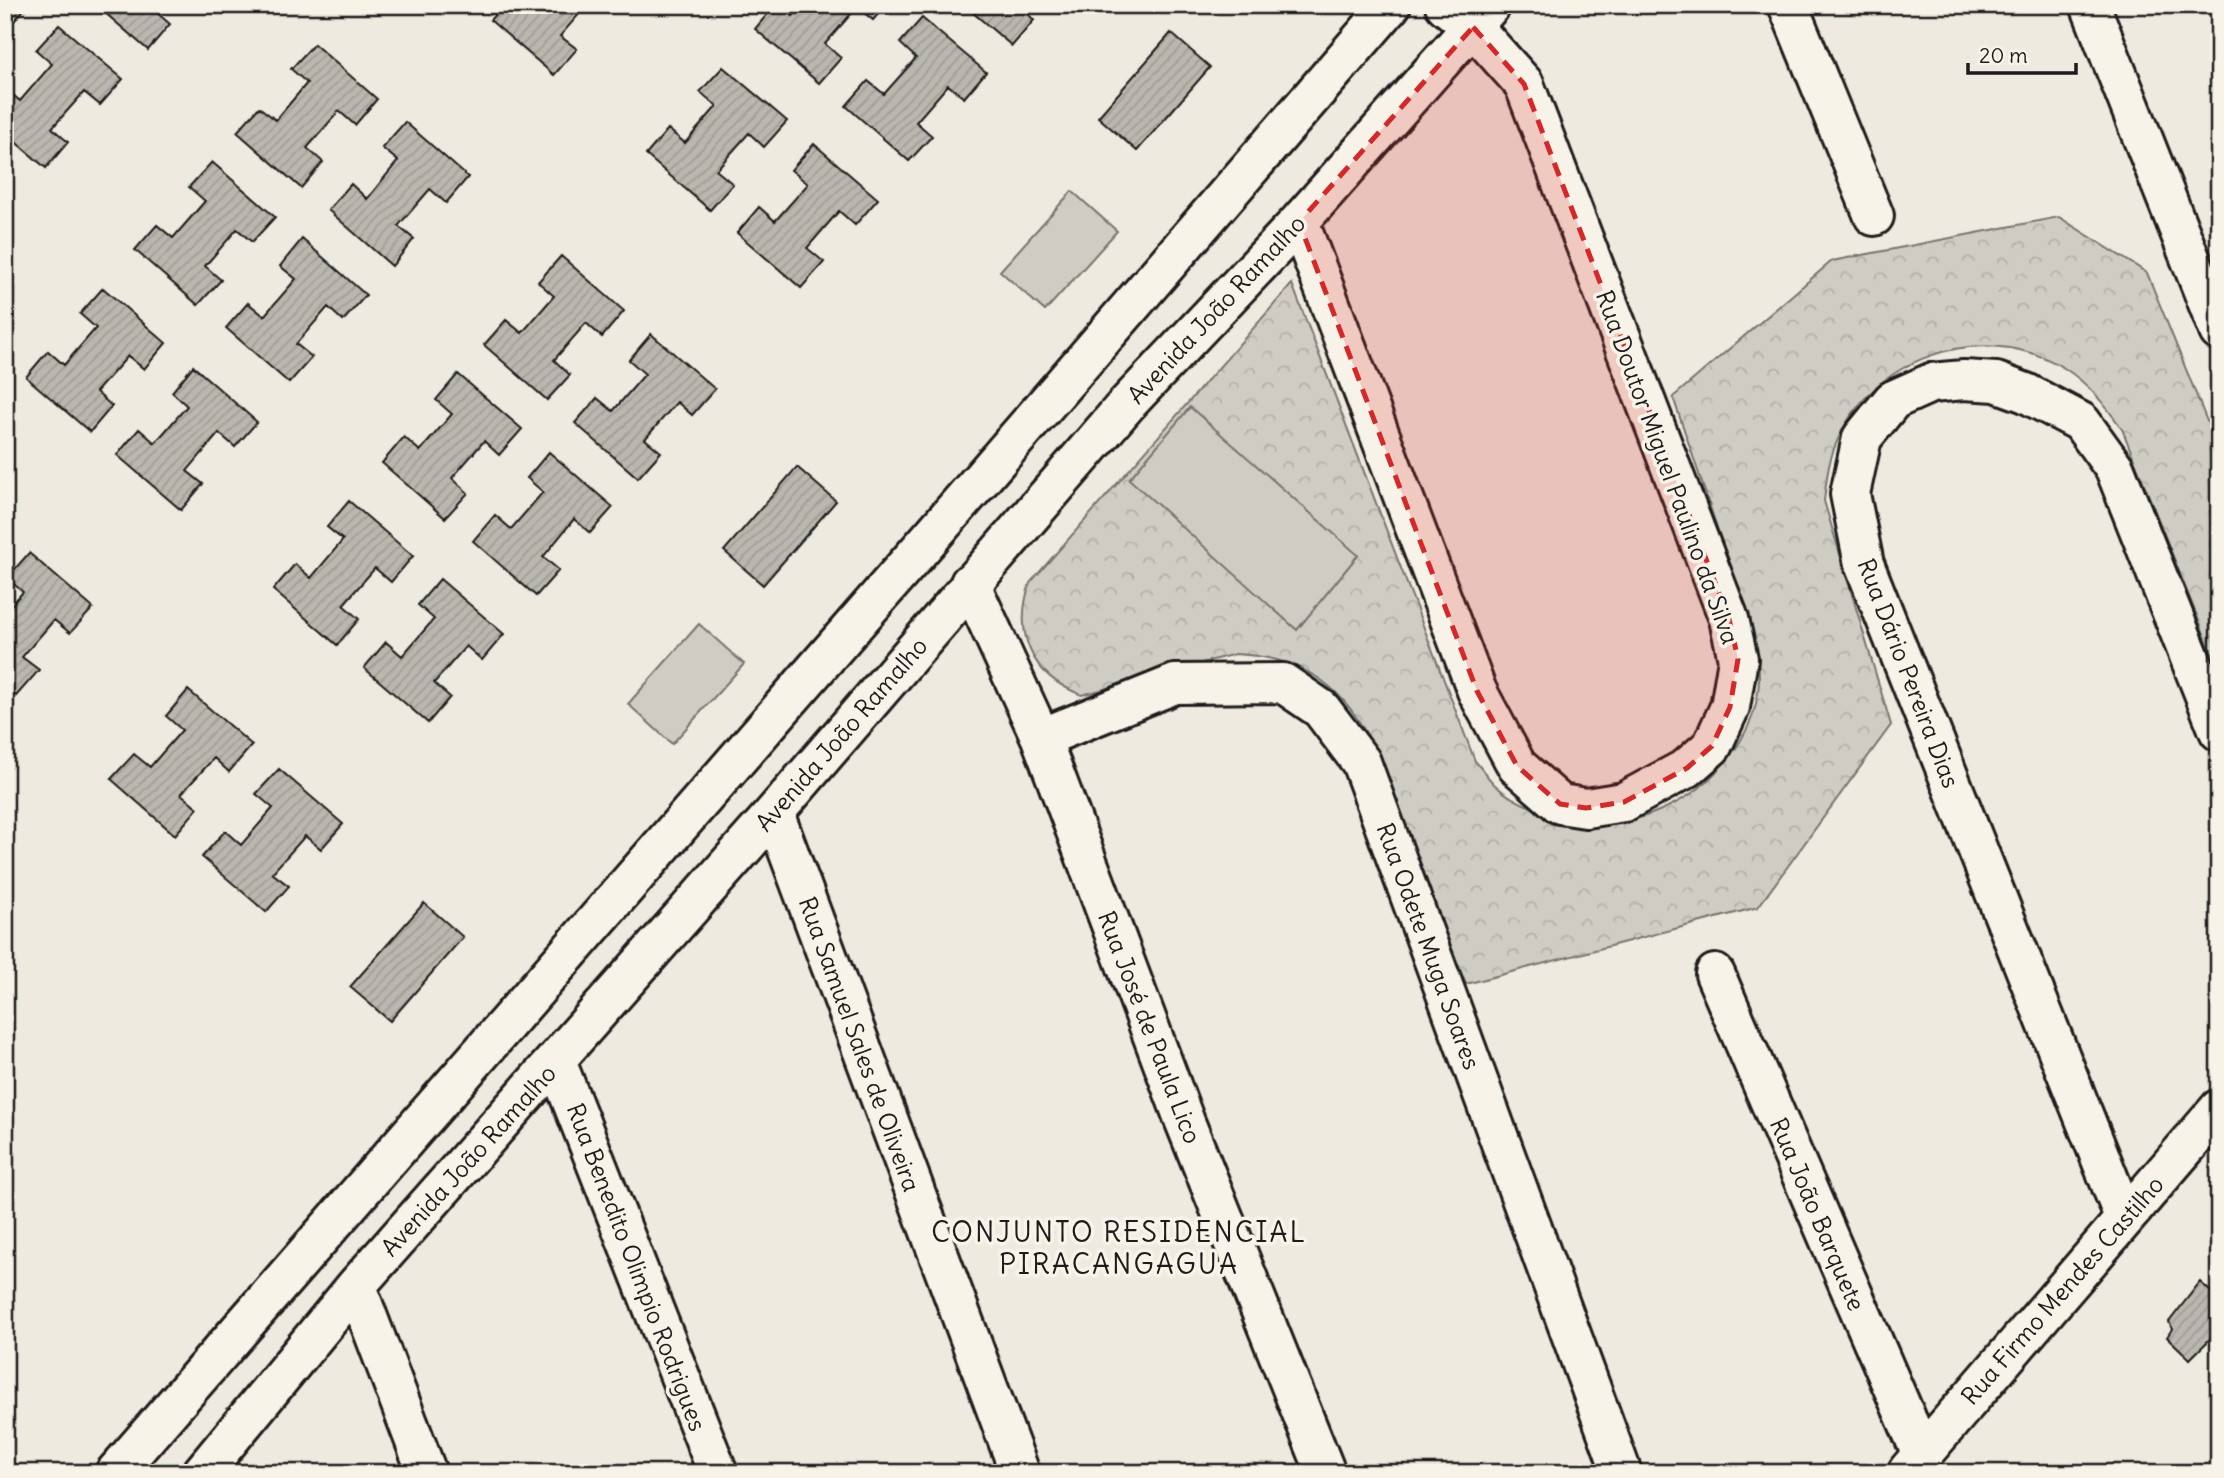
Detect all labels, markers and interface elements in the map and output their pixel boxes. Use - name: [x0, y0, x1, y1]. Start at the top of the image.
- scale bar: [1968, 32, 2077, 76]
- text: 20 m: [1979, 42, 2028, 69]
- street label: Avenida João Ramalho: [1121, 208, 1311, 410]
- street label: Rua Doutor Miguel Paulino da Silva: [1590, 286, 1746, 648]
- street label: Rua Dário Pereira Dias: [1851, 554, 1967, 792]
- street label: Avenida João Ramalho: [749, 631, 933, 837]
- street label: Rua Odete Muga Soares: [1370, 819, 1488, 1073]
- street label: Rua Samuel Sales de Oliveira: [793, 893, 927, 1195]
- street label: Rua José de Paula Lico: [1092, 907, 1208, 1147]
- street label: Avenida João Ramalho: [374, 1058, 562, 1262]
- street label: Rua Benedito Olimpio Rodrigues: [561, 1099, 713, 1435]
- street label: Rua João Barquete: [1764, 1113, 1872, 1315]
- street label: Rua Firmo Mendes Castilho: [1954, 1169, 2170, 1411]
- district label: CONJUNTO RESIDENCIAL PIRACANGAGUA: [931, 1214, 1307, 1282]

